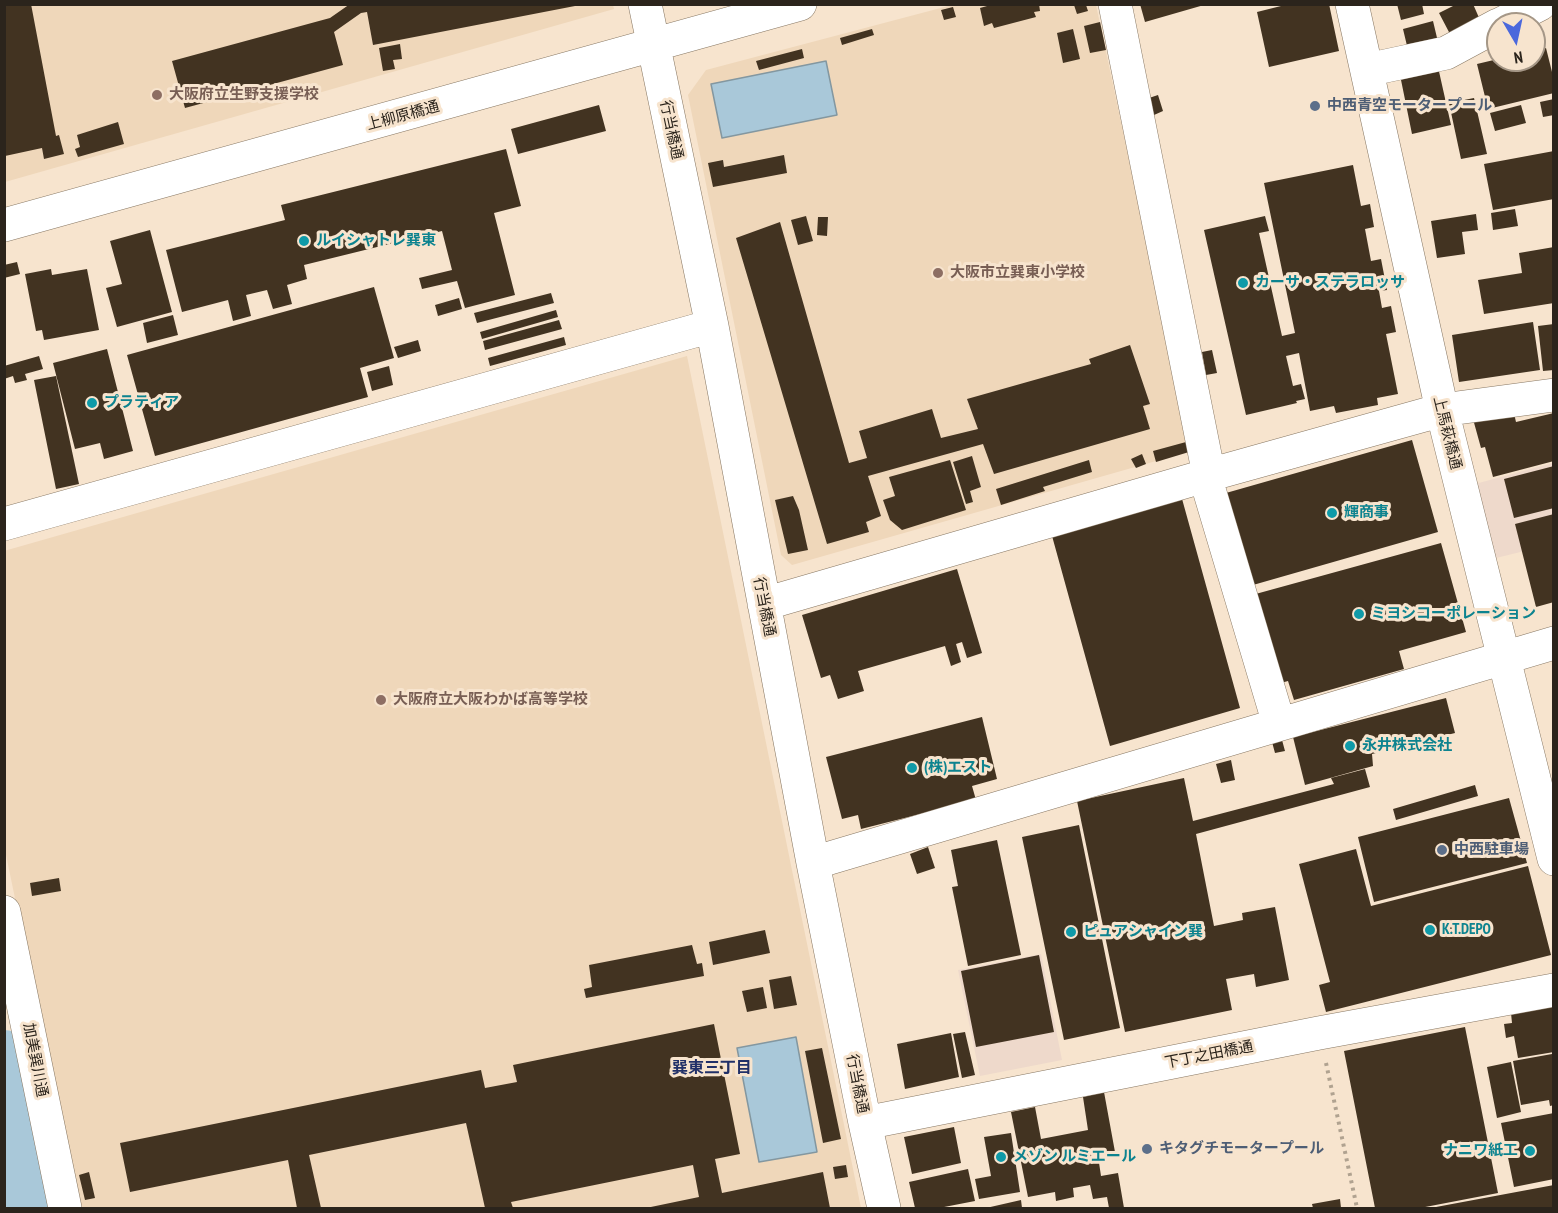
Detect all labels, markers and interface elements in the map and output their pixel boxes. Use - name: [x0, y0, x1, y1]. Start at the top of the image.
- north arrow: [1486, 12, 1546, 72]
- text: N: [1513, 47, 1524, 68]
- place label: 大阪府立生野支援学校: [169, 86, 319, 104]
- marker: 大阪府立生野支援学校: [150, 88, 164, 102]
- place label: 中西青空モータープール: [1327, 97, 1492, 115]
- street label: 上柳原橋通: [364, 98, 442, 134]
- street label: 行当橋通: [656, 99, 686, 161]
- marker: 中西青空モータープール: [1308, 99, 1322, 113]
- place label: ルイシャトレ巽東: [316, 232, 436, 250]
- marker: ルイシャトレ巽東: [297, 234, 311, 248]
- place label: 大阪市立巽東小学校: [950, 264, 1085, 282]
- marker: 大阪市立巽東小学校: [931, 266, 945, 280]
- place label: カーサ・ステラロッサ: [1255, 274, 1405, 292]
- marker: カーサ・ステラロッサ: [1236, 276, 1250, 290]
- place label: プラティア: [104, 394, 179, 412]
- street label: 上馬萩橋通: [1429, 394, 1465, 472]
- marker: プラティア: [85, 396, 99, 410]
- place label: 輝商事: [1344, 504, 1389, 522]
- marker: 輝商事: [1325, 506, 1339, 520]
- street label: 行当橋通: [749, 576, 779, 638]
- place label: ミヨシコーポレーション: [1371, 605, 1536, 623]
- marker: ミヨシコーポレーション: [1352, 607, 1366, 621]
- place label: 大阪府立大阪わかば高等学校: [393, 691, 588, 709]
- marker: 大阪府立大阪わかば高等学校: [374, 693, 388, 707]
- place label: 永井株式会社: [1362, 737, 1452, 755]
- marker: 永井株式会社: [1343, 739, 1357, 753]
- place label: (株)エスト: [924, 759, 992, 777]
- marker: (株)エスト: [905, 761, 919, 775]
- place label: 中西駐車場: [1454, 841, 1529, 859]
- marker: 中西駐車場: [1435, 843, 1449, 857]
- place label: K.T.DEPO: [1442, 921, 1491, 939]
- place label: ピュアシャイン巽: [1083, 923, 1203, 941]
- marker: K.T.DEPO: [1423, 923, 1437, 937]
- marker: ピュアシャイン巽: [1064, 925, 1078, 939]
- street label: 加美巽川通: [19, 1021, 51, 1099]
- street label: 下丁之田橋通: [1163, 1038, 1255, 1072]
- street label: 行当橋通: [842, 1053, 872, 1115]
- district label: 巽東三丁目: [672, 1058, 752, 1078]
- place label: キタグチモータープール: [1159, 1140, 1324, 1158]
- marker: キタグチモータープール: [1140, 1142, 1154, 1156]
- place label: ナニワ紙工: [1443, 1142, 1518, 1160]
- marker: ナニワ紙工: [1523, 1144, 1537, 1158]
- place label: メゾン ルミエール: [1013, 1148, 1136, 1166]
- marker: メゾン ルミエール: [994, 1150, 1008, 1164]

